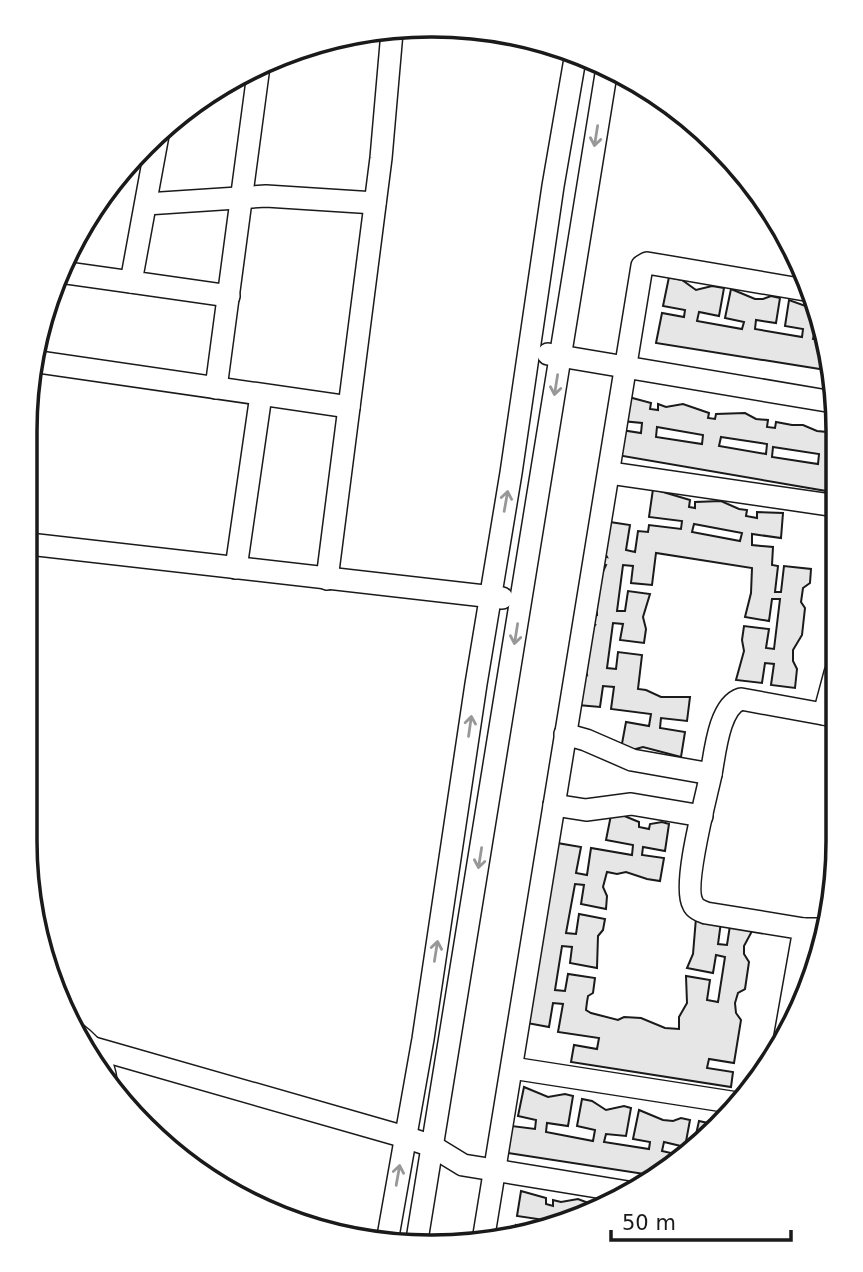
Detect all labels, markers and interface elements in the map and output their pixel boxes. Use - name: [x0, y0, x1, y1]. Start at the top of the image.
- one-way arrow: [589, 124, 602, 147]
- one-way arrow: [549, 373, 562, 396]
- one-way arrow: [500, 490, 513, 513]
- one-way arrow: [509, 622, 522, 644]
- one-way arrow: [464, 715, 477, 738]
- one-way arrow: [473, 846, 486, 869]
- one-way arrow: [430, 940, 443, 963]
- one-way arrow: [392, 1164, 405, 1187]
- scale bar: [611, 1198, 791, 1242]
- text: 50 m: [622, 1211, 676, 1235]

